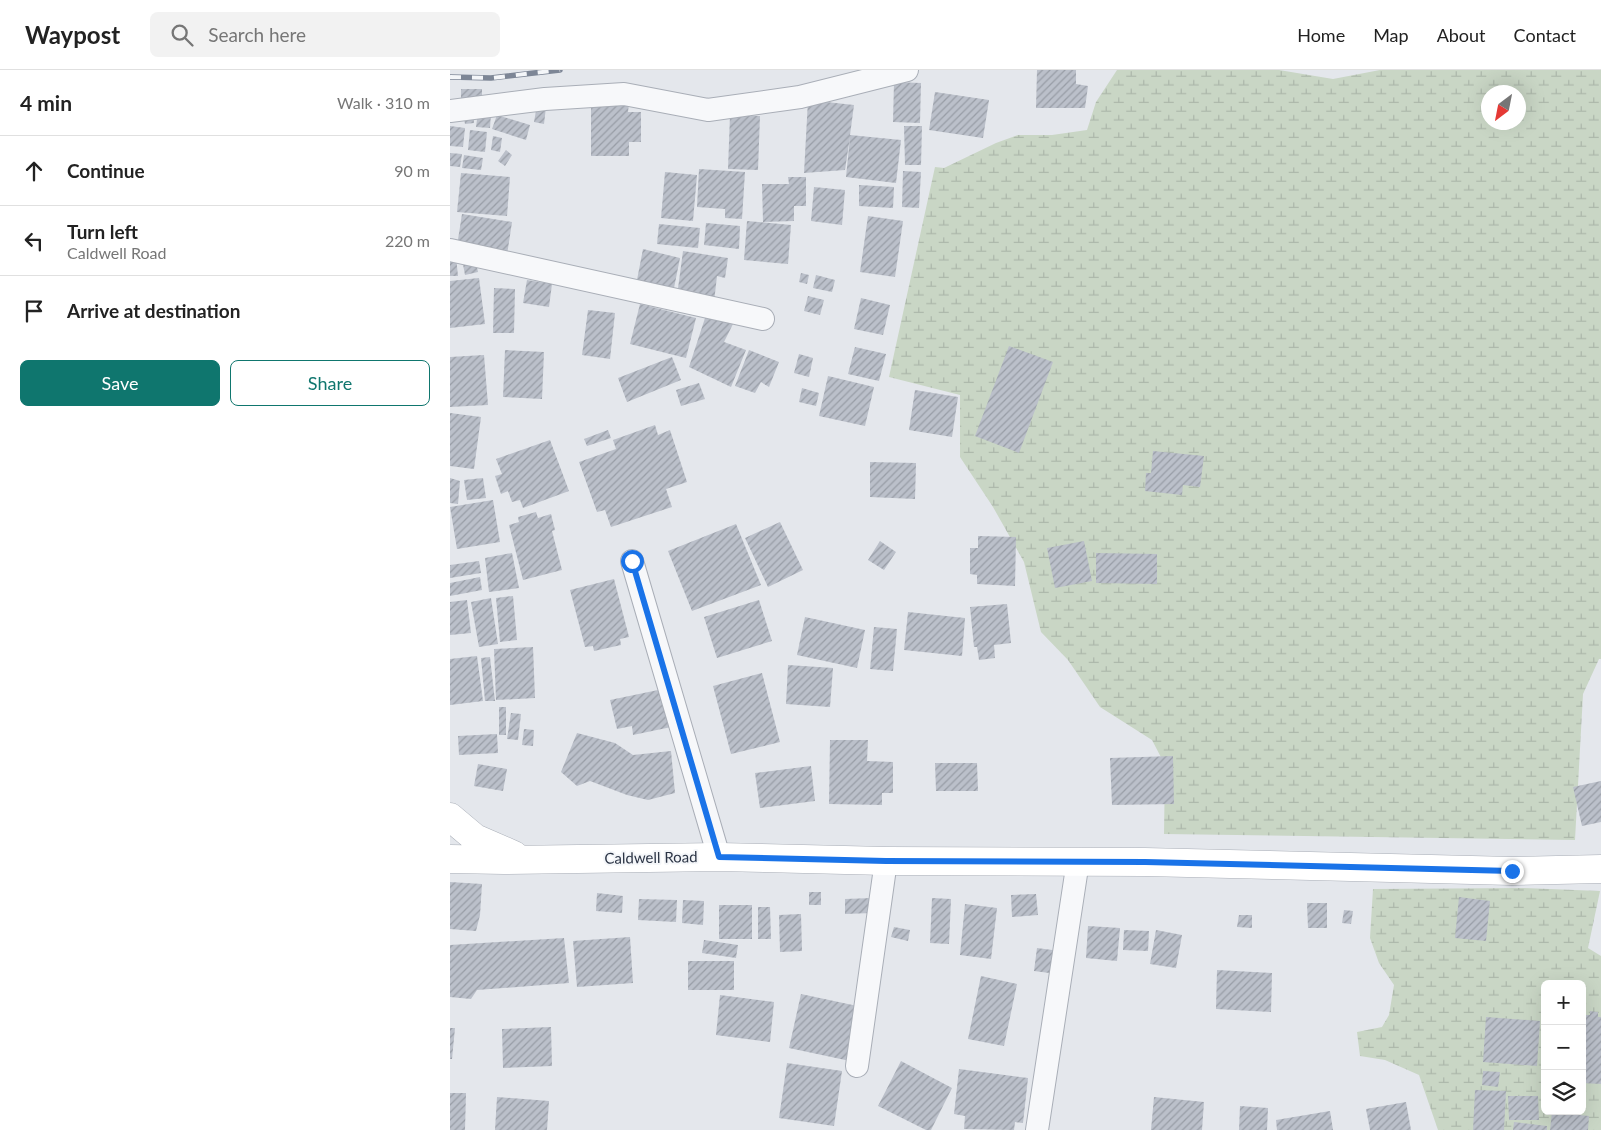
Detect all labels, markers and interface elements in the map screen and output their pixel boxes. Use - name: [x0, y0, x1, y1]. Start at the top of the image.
- search box: [150, 12, 500, 57]
- text: Waypost: [25, 20, 120, 49]
- icon: search: [168, 21, 196, 49]
- text: Search here: [208, 23, 306, 46]
- text: Home: [1297, 24, 1345, 46]
- text: Map: [1373, 24, 1409, 46]
- text: About: [1437, 24, 1486, 46]
- text: Contact: [1514, 24, 1576, 46]
- north arrow: [1481, 85, 1526, 130]
- text: 4 min: [20, 90, 72, 115]
- text: Walk · 310 m: [337, 93, 430, 112]
- icon: ahead: [20, 157, 48, 185]
- text: Continue: [67, 159, 145, 182]
- text: 90 m: [394, 161, 430, 180]
- text: Turn left: [67, 220, 138, 243]
- icon: left: [20, 227, 48, 255]
- text: 220 m: [385, 231, 430, 250]
- text: Caldwell Road: [67, 243, 166, 262]
- icon: arrive: [20, 297, 48, 325]
- text: Arrive at destination: [67, 299, 240, 322]
- button: Save: [20, 360, 220, 406]
- button: Share: [230, 360, 430, 406]
- route start: [621, 550, 644, 573]
- street label: Caldwell Road: [604, 847, 698, 867]
- route end: [1501, 860, 1524, 883]
- map controls: [1541, 980, 1586, 1115]
- button: +: [1541, 980, 1586, 1025]
- button: −: [1541, 1025, 1586, 1070]
- button: layers: [1541, 1070, 1586, 1115]

